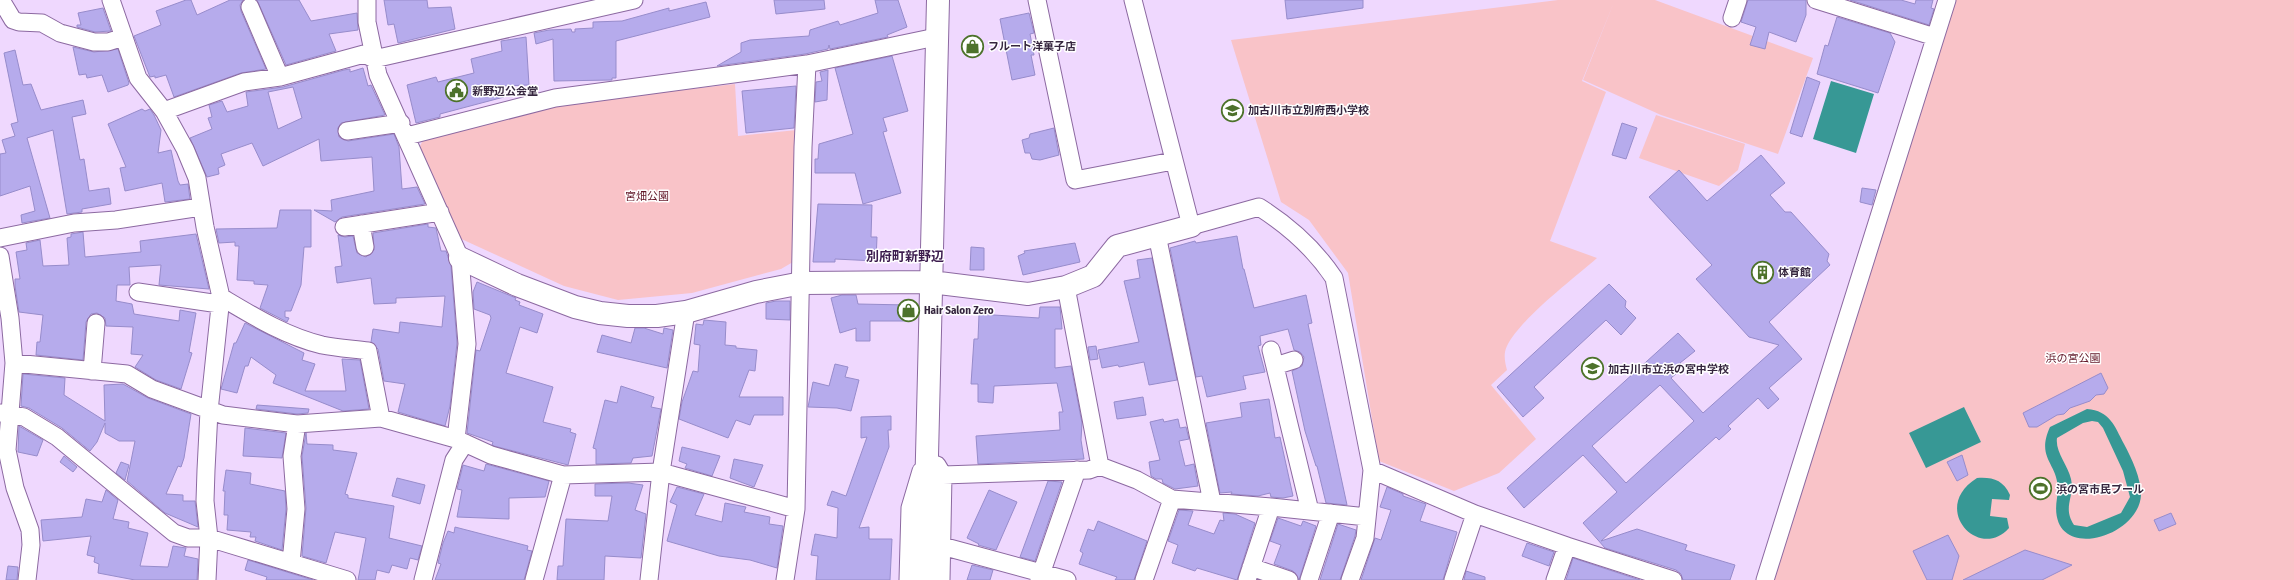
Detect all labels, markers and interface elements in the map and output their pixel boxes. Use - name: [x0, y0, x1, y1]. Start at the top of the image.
- shop icon: フルート洋菓子店: [960, 33, 986, 59]
- place label: フルート洋菓子店: [988, 40, 1076, 53]
- public building icon: 新野辺公会堂: [443, 78, 469, 104]
- place label: 新野辺公会堂: [472, 85, 538, 98]
- school or university icon: 加古川市立別府西小学校: [1220, 97, 1246, 123]
- place label: 加古川市立別府西小学校: [1248, 104, 1369, 117]
- park label: 宮畑公園: [625, 190, 669, 203]
- district label: 別府町新野辺: [866, 249, 944, 264]
- building icon: 体育館: [1750, 259, 1776, 285]
- place label: 体育館: [1778, 266, 1811, 279]
- shop icon: Hair Salon Zero: [895, 297, 921, 323]
- place label: Hair Salon Zero: [924, 304, 994, 317]
- park label: 浜の宮公園: [2046, 352, 2101, 365]
- school or university icon: 加古川市立浜の宮中学校: [1580, 356, 1606, 382]
- place label: 加古川市立浜の宮中学校: [1608, 363, 1729, 376]
- sports icon: 浜の宮市民プール: [2027, 476, 2053, 502]
- place label: 浜の宮市民プール: [2056, 483, 2144, 496]

